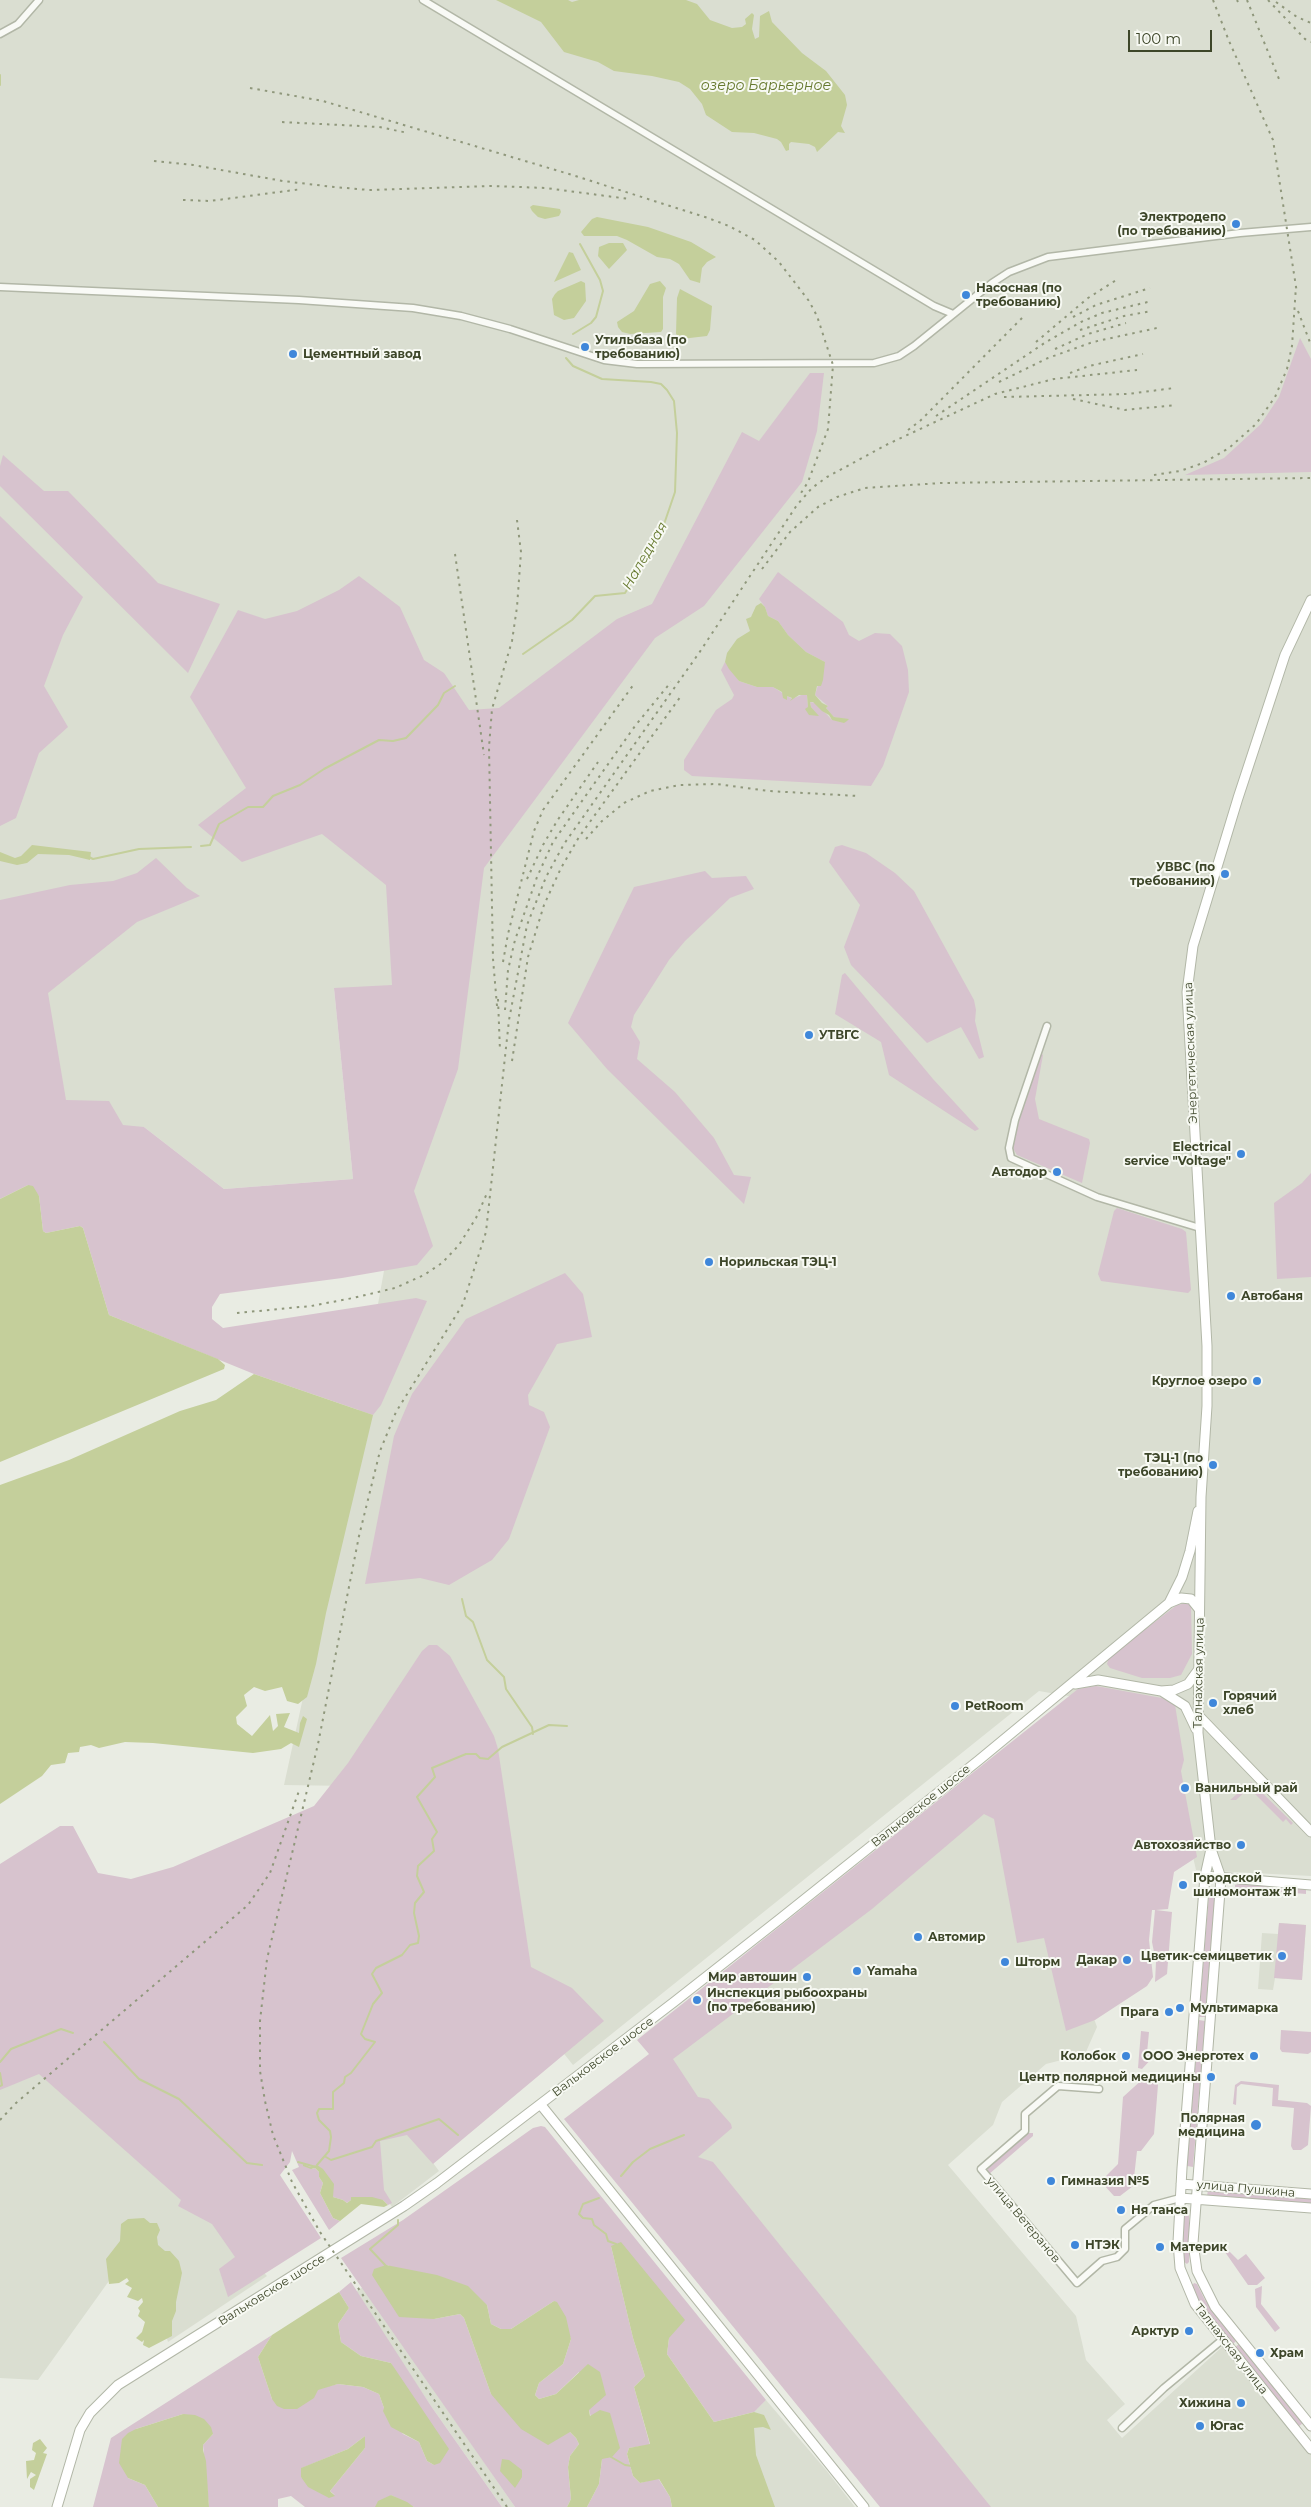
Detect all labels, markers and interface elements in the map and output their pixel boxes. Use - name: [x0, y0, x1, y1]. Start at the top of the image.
- scale bar: [1131, 20, 1215, 52]
- text: 100 m: [1136, 29, 1181, 48]
- water label: озеро Барьерное: [701, 78, 831, 94]
- place label: Электродепо (по требованию): [1117, 210, 1226, 238]
- marker: Электродепо (по требованию): [1230, 218, 1242, 230]
- place label: Насосная (по требованию): [976, 281, 1062, 309]
- marker: Насосная (по требованию): [960, 289, 972, 301]
- place label: Утильбаза (по требованию): [595, 333, 687, 361]
- marker: Утильбаза (по требованию): [579, 341, 591, 353]
- place label: Цементный завод: [303, 347, 421, 361]
- marker: Цементный завод: [287, 348, 299, 360]
- water label: Наледная: [619, 519, 671, 593]
- place label: УВВС (по требованию): [1130, 860, 1215, 888]
- marker: УВВС (по требованию): [1219, 868, 1231, 880]
- street label: Энергетическая улица: [1181, 982, 1201, 1124]
- place label: УТВГС: [819, 1028, 859, 1042]
- marker: УТВГС: [803, 1029, 815, 1041]
- place label: Electrical service "Voltage": [1124, 1140, 1231, 1168]
- marker: Electrical service "Voltage": [1235, 1148, 1247, 1160]
- place label: Автодор: [991, 1165, 1047, 1179]
- marker: Автодор: [1051, 1166, 1063, 1178]
- place label: Норильская ТЭЦ-1: [719, 1255, 837, 1269]
- marker: Норильская ТЭЦ-1: [703, 1256, 715, 1268]
- place label: Автобаня: [1241, 1289, 1303, 1303]
- marker: Автобаня: [1225, 1290, 1237, 1302]
- place label: Круглое озеро: [1152, 1374, 1247, 1388]
- marker: Круглое озеро: [1251, 1375, 1263, 1387]
- place label: ТЭЦ-1 (по требованию): [1118, 1451, 1203, 1479]
- marker: ТЭЦ-1 (по требованию): [1207, 1459, 1219, 1471]
- street label: Талнахская улица: [1191, 1617, 1207, 1729]
- place label: Горячий хлеб: [1223, 1689, 1277, 1717]
- marker: Горячий хлеб: [1207, 1697, 1219, 1709]
- place label: PetRoom: [965, 1699, 1024, 1713]
- marker: PetRoom: [949, 1700, 961, 1712]
- street label: Вальковское шоссе: [869, 1762, 973, 1850]
- place label: Ванильный рай: [1195, 1781, 1298, 1795]
- marker: Ванильный рай: [1179, 1782, 1191, 1794]
- place label: Автохозяйство: [1134, 1838, 1231, 1852]
- marker: Автохозяйство: [1235, 1839, 1247, 1851]
- place label: Городской шиномонтаж #1: [1193, 1871, 1297, 1899]
- marker: Городской шиномонтаж #1: [1177, 1879, 1189, 1891]
- place label: Автомир: [928, 1930, 986, 1944]
- marker: Автомир: [912, 1931, 924, 1943]
- place label: Цветик-семицветик: [1141, 1949, 1272, 1963]
- marker: Цветик-семицветик: [1276, 1950, 1288, 1962]
- place label: Дакар: [1077, 1953, 1117, 1967]
- marker: Дакар: [1121, 1954, 1133, 1966]
- place label: Шторм: [1015, 1955, 1060, 1969]
- marker: Шторм: [999, 1956, 1011, 1968]
- place label: Yamaha: [867, 1964, 917, 1978]
- marker: Yamaha: [851, 1965, 863, 1977]
- place label: Мир автошин: [708, 1970, 797, 1984]
- marker: Мир автошин: [801, 1971, 813, 1983]
- place label: Инспекция рыбоохраны (по требованию): [707, 1986, 867, 2014]
- marker: Инспекция рыбоохраны (по требованию): [691, 1994, 703, 2006]
- place label: Мультимарка: [1190, 2001, 1278, 2015]
- marker: Мультимарка: [1174, 2002, 1186, 2014]
- place label: Прага: [1120, 2005, 1159, 2019]
- marker: Прага: [1163, 2006, 1175, 2018]
- street label: Вальковское шоссе: [549, 2014, 657, 2100]
- place label: Колобок: [1060, 2049, 1116, 2063]
- place label: ООО Энерготех: [1143, 2049, 1244, 2063]
- marker: Колобок: [1120, 2050, 1132, 2062]
- marker: ООО Энерготех: [1248, 2050, 1260, 2062]
- place label: Центр полярной медицины: [1019, 2070, 1201, 2084]
- marker: Центр полярной медицины: [1205, 2071, 1217, 2083]
- place label: Полярная медицина: [1178, 2111, 1245, 2139]
- marker: Полярная медицина: [1249, 2118, 1263, 2132]
- street label: улица Ветеранов: [983, 2174, 1063, 2266]
- place label: Гимназия №5: [1061, 2174, 1149, 2188]
- marker: Гимназия №5: [1045, 2175, 1057, 2187]
- street label: улица Пушкина: [1196, 2178, 1296, 2200]
- place label: Ня танса: [1131, 2203, 1188, 2217]
- marker: Ня танса: [1115, 2204, 1127, 2216]
- place label: НТЭК: [1085, 2238, 1120, 2252]
- marker: НТЭК: [1069, 2239, 1081, 2251]
- place label: Материк: [1170, 2240, 1227, 2254]
- marker: Материк: [1154, 2241, 1166, 2253]
- street label: Вальковское шоссе: [216, 2251, 328, 2329]
- street label: Талнахская улица: [1191, 2301, 1271, 2397]
- place label: Арктур: [1131, 2324, 1179, 2338]
- marker: Арктур: [1183, 2325, 1195, 2337]
- place label: Храм: [1270, 2346, 1304, 2360]
- marker: Храм: [1254, 2347, 1266, 2359]
- place label: Хижина: [1179, 2396, 1231, 2410]
- marker: Хижина: [1235, 2397, 1247, 2409]
- place label: Югас: [1210, 2419, 1244, 2433]
- marker: Югас: [1194, 2420, 1206, 2432]

